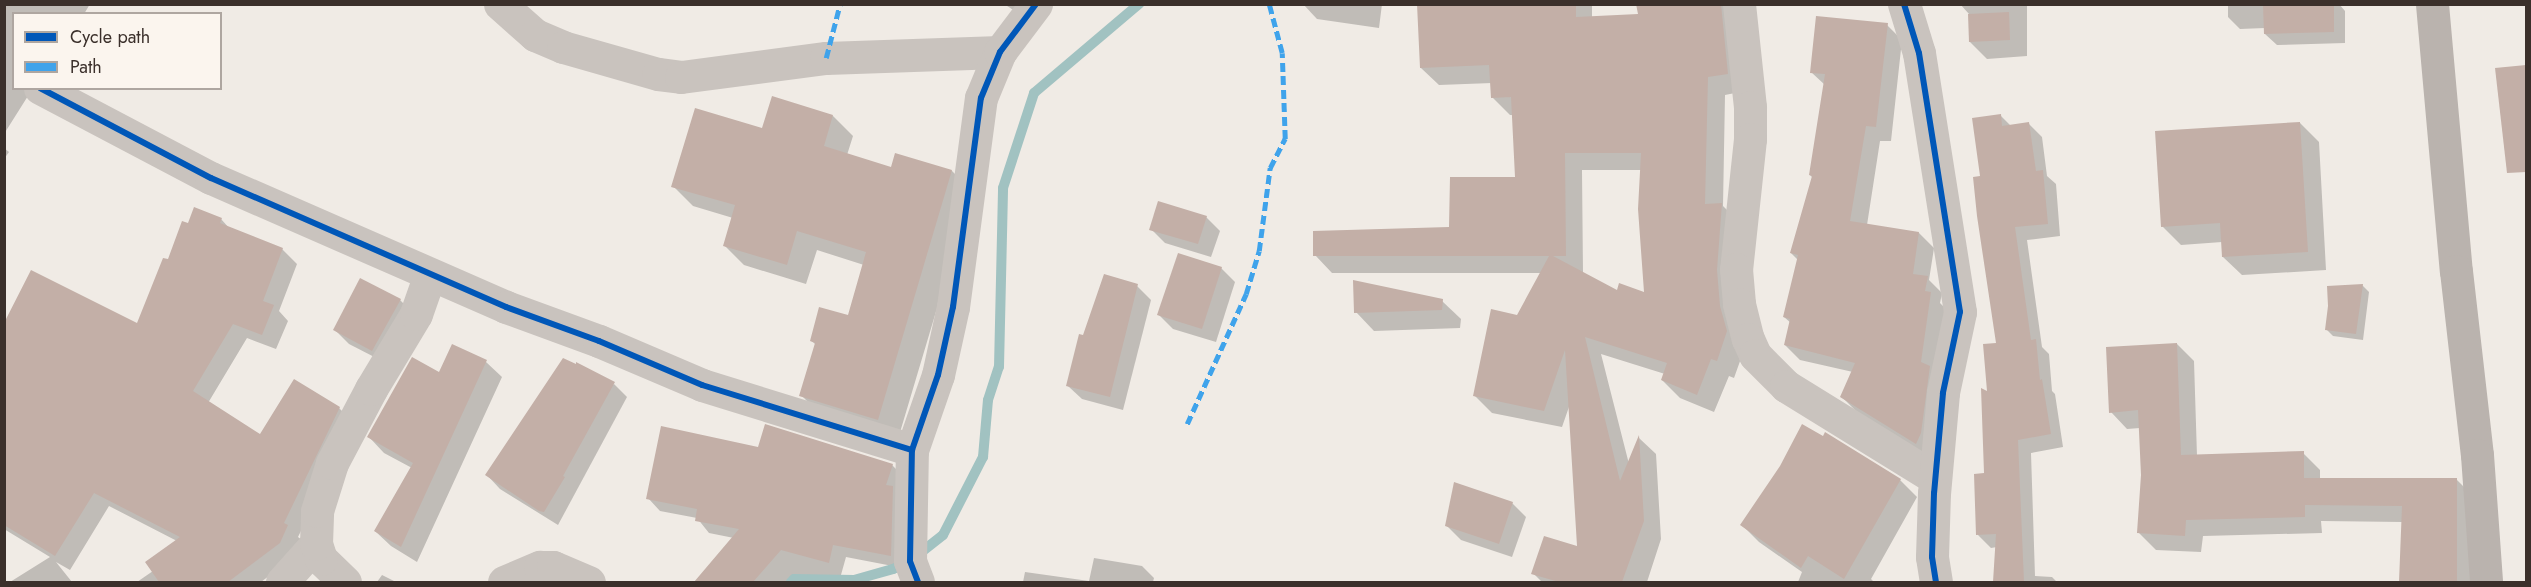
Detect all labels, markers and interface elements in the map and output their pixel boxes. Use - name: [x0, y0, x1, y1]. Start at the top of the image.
- legend: [12, 12, 222, 90]
- text: Cycle path: [70, 24, 150, 50]
- text: Path: [70, 54, 102, 80]

